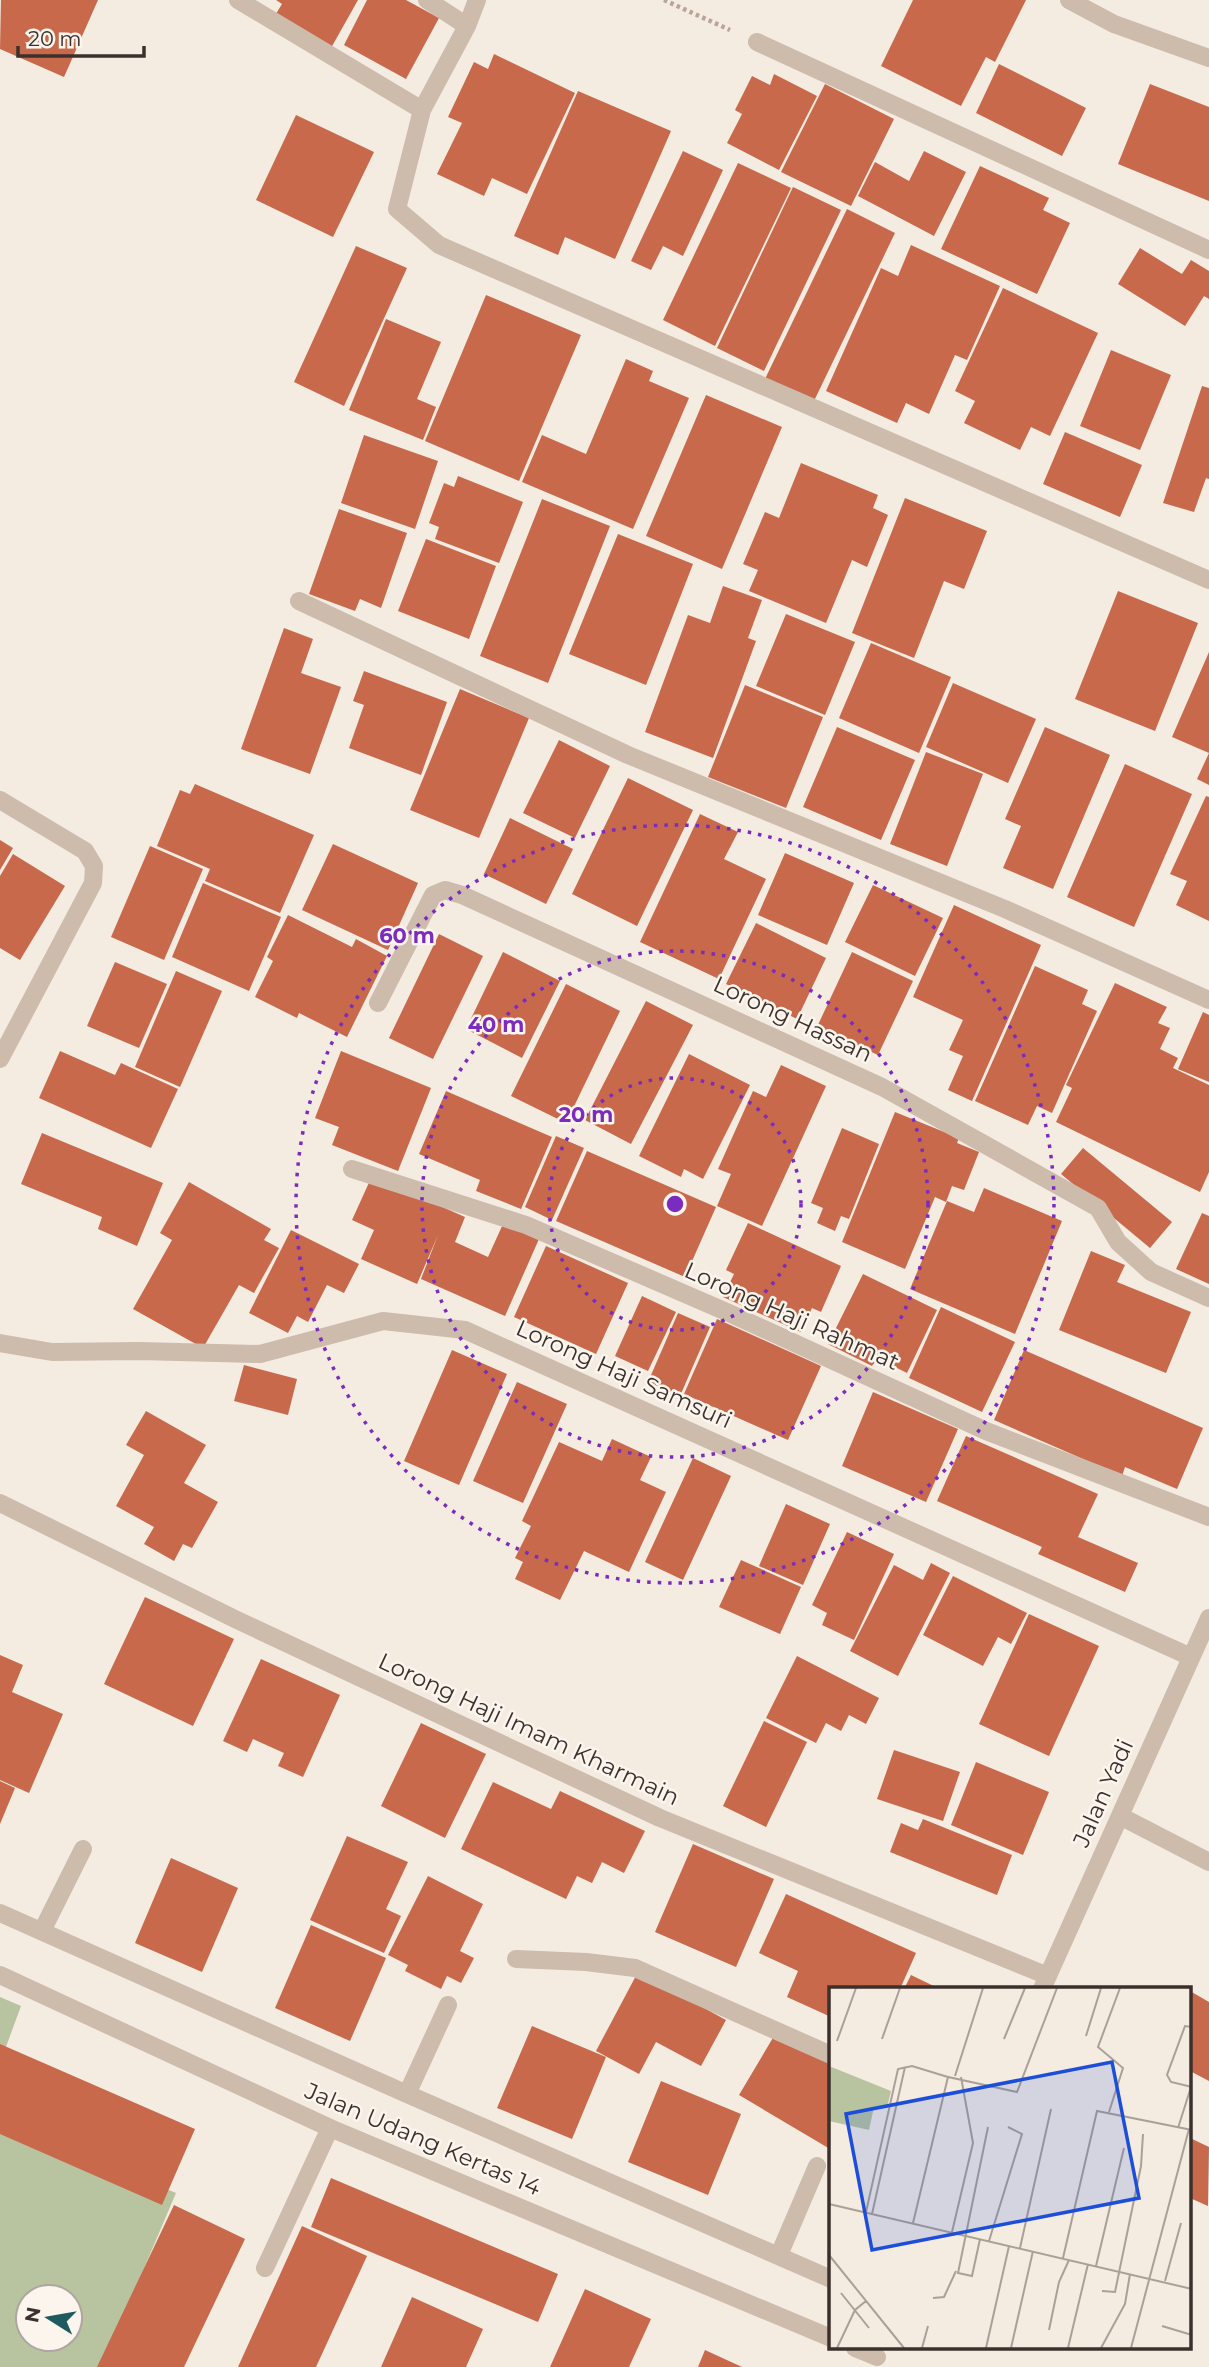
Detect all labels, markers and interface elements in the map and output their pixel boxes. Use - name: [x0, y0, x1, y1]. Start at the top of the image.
- scale bar: [18, 14, 144, 58]
- text: 20 m: [28, 26, 82, 51]
- text: 60 m: [379, 923, 435, 948]
- street label: Lorong Hassan: [709, 970, 877, 1068]
- text: 40 m: [468, 1012, 524, 1037]
- text: 20 m: [559, 1102, 613, 1127]
- centre of rings: [663, 1192, 687, 1216]
- street label: Lorong Haji Rahmat: [680, 1256, 904, 1376]
- street label: Lorong Haji Samsuri: [512, 1314, 736, 1434]
- street label: Lorong Haji Imam Kharmain: [374, 1647, 684, 1811]
- street label: Jalan Yadi: [1066, 1735, 1139, 1852]
- inset map: [829, 1987, 1192, 2350]
- street label: Jalan Udang Kertas 14: [300, 2076, 545, 2201]
- north arrow: [14, 2283, 84, 2353]
- text: N: [20, 2305, 46, 2325]

